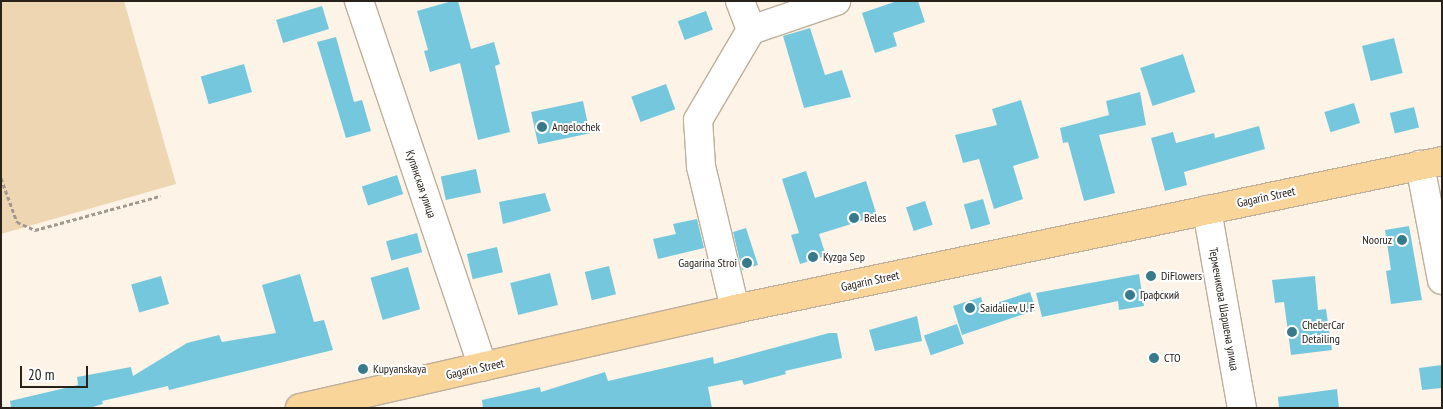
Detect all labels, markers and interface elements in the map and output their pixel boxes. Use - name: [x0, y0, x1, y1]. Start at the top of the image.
- place label: Angelochek: [552, 120, 600, 134]
- marker: Angelochek: [536, 121, 548, 133]
- street label: Купянская улица: [403, 148, 439, 220]
- street label: Gagarin Street: [1236, 184, 1296, 210]
- place label: Beles: [864, 211, 886, 225]
- marker: Beles: [848, 212, 860, 224]
- place label: Nooruz: [1362, 233, 1392, 247]
- marker: Nooruz: [1396, 234, 1408, 246]
- street label: Термечикова Шаршена улица: [1206, 246, 1242, 372]
- place label: Kyzga Sep: [823, 250, 865, 264]
- marker: Kyzga Sep: [807, 251, 819, 263]
- place label: Gagarina Stroi: [678, 256, 737, 270]
- marker: Gagarina Stroi: [741, 257, 753, 269]
- street label: Gagarin Street: [840, 268, 900, 294]
- place label: DiFlowers: [1161, 269, 1202, 283]
- marker: DiFlowers: [1145, 270, 1157, 282]
- place label: Графский: [1140, 288, 1179, 302]
- marker: Графский: [1124, 289, 1136, 301]
- place label: Saidaliev U. F: [980, 301, 1036, 315]
- marker: Saidaliev U. F: [964, 302, 976, 314]
- place label: CheberCar Detailing: [1302, 318, 1345, 346]
- marker: CheberCar Detailing: [1286, 326, 1298, 338]
- place label: СТО: [1164, 351, 1181, 365]
- marker: СТО: [1148, 352, 1160, 364]
- scale bar: [22, 356, 90, 388]
- street label: Gagarin Street: [445, 356, 505, 382]
- place label: Kupyanskaya: [373, 362, 426, 376]
- marker: Kupyanskaya: [357, 363, 369, 375]
- text: 20 m: [28, 365, 54, 384]

